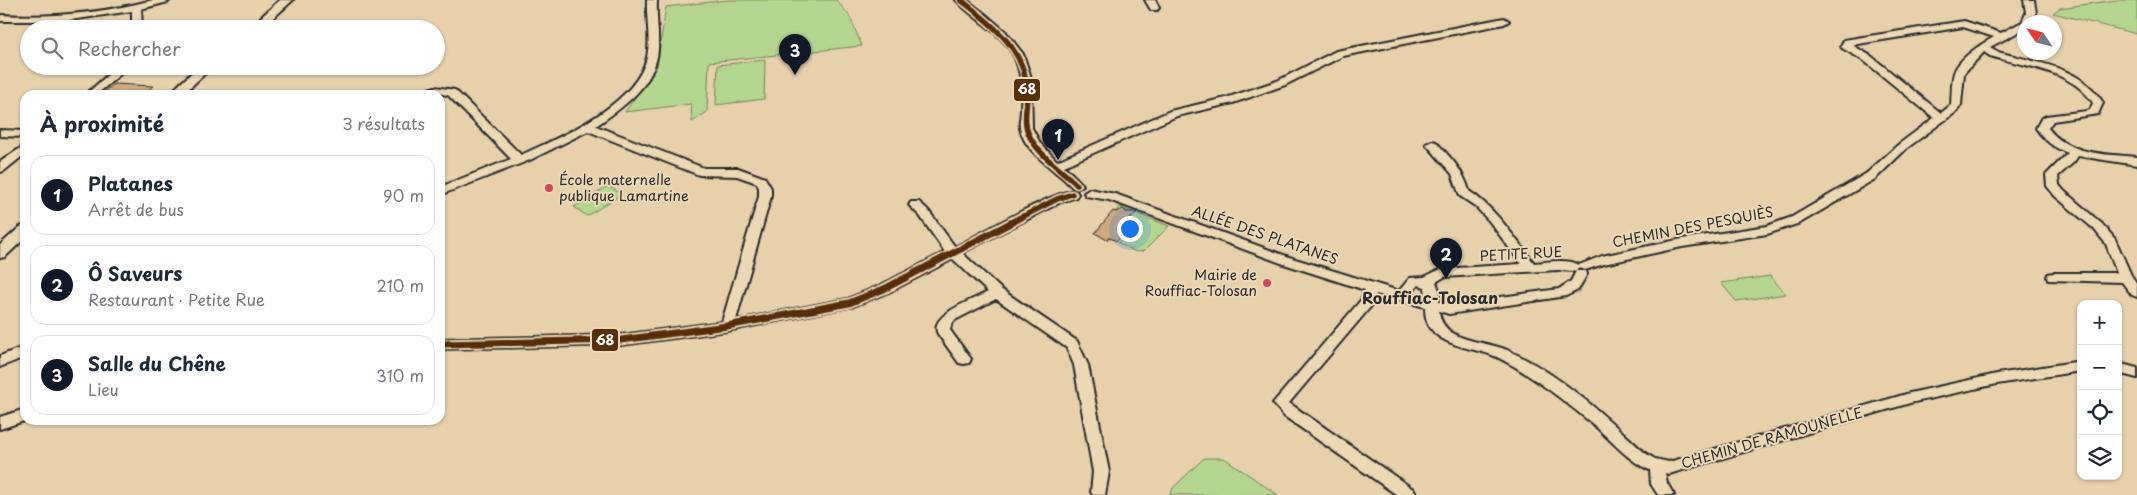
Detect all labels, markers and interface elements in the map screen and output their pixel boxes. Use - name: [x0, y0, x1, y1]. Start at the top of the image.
- north arrow: [2017, 15, 2062, 60]
- search box: [20, 20, 445, 75]
- icon: search: [38, 34, 66, 62]
- text: Rechercher: [78, 34, 181, 62]
- pin: 3: [779, 34, 811, 75]
- line badge: 68: [1013, 78, 1041, 102]
- text: 68: [1018, 78, 1037, 99]
- text: À proximité: [40, 107, 164, 139]
- text: 3 résultats: [342, 111, 425, 135]
- pin: 1: [1042, 119, 1074, 160]
- text: Platanes: [88, 169, 173, 197]
- place label: École maternelle publique Lamartine: [559, 169, 689, 206]
- marker: École maternelle publique Lamartine: [543, 182, 555, 194]
- text: 1: [53, 183, 61, 207]
- text: 90 m: [383, 183, 424, 207]
- text: Arrêt de bus: [88, 197, 184, 221]
- street label: ALLÉE DES PLATANES: [1189, 200, 1341, 269]
- street label: CHEMIN DES PESQUIÈS: [1610, 201, 1775, 252]
- your location: [1117, 216, 1143, 242]
- pin: 2: [1430, 238, 1462, 279]
- street label: PETITE RUE: [1479, 241, 1563, 266]
- text: Ô Saveurs: [88, 259, 182, 287]
- place label: Mairie de Rouffiac-Tolosan: [1145, 264, 1257, 301]
- text: 2: [51, 273, 63, 297]
- text: 210 m: [376, 273, 424, 297]
- marker: Mairie de Rouffiac-Tolosan: [1261, 277, 1273, 289]
- district label: Rouffiac-Tolosan: [1362, 285, 1498, 309]
- text: Restaurant · Petite Rue: [88, 287, 265, 311]
- map controls: [2077, 300, 2122, 480]
- button: +: [2077, 300, 2122, 345]
- line badge: 68: [591, 328, 619, 352]
- text: 68: [596, 329, 615, 350]
- button: −: [2077, 345, 2122, 390]
- text: Salle du Chêne: [88, 349, 226, 377]
- text: 3: [52, 363, 62, 387]
- text: 310 m: [376, 363, 424, 387]
- text: Lieu: [88, 377, 119, 401]
- button: locate: [2077, 390, 2122, 435]
- street label: CHEMIN DE RAMOUNELLE: [1679, 402, 1865, 473]
- button: layers: [2077, 435, 2122, 480]

